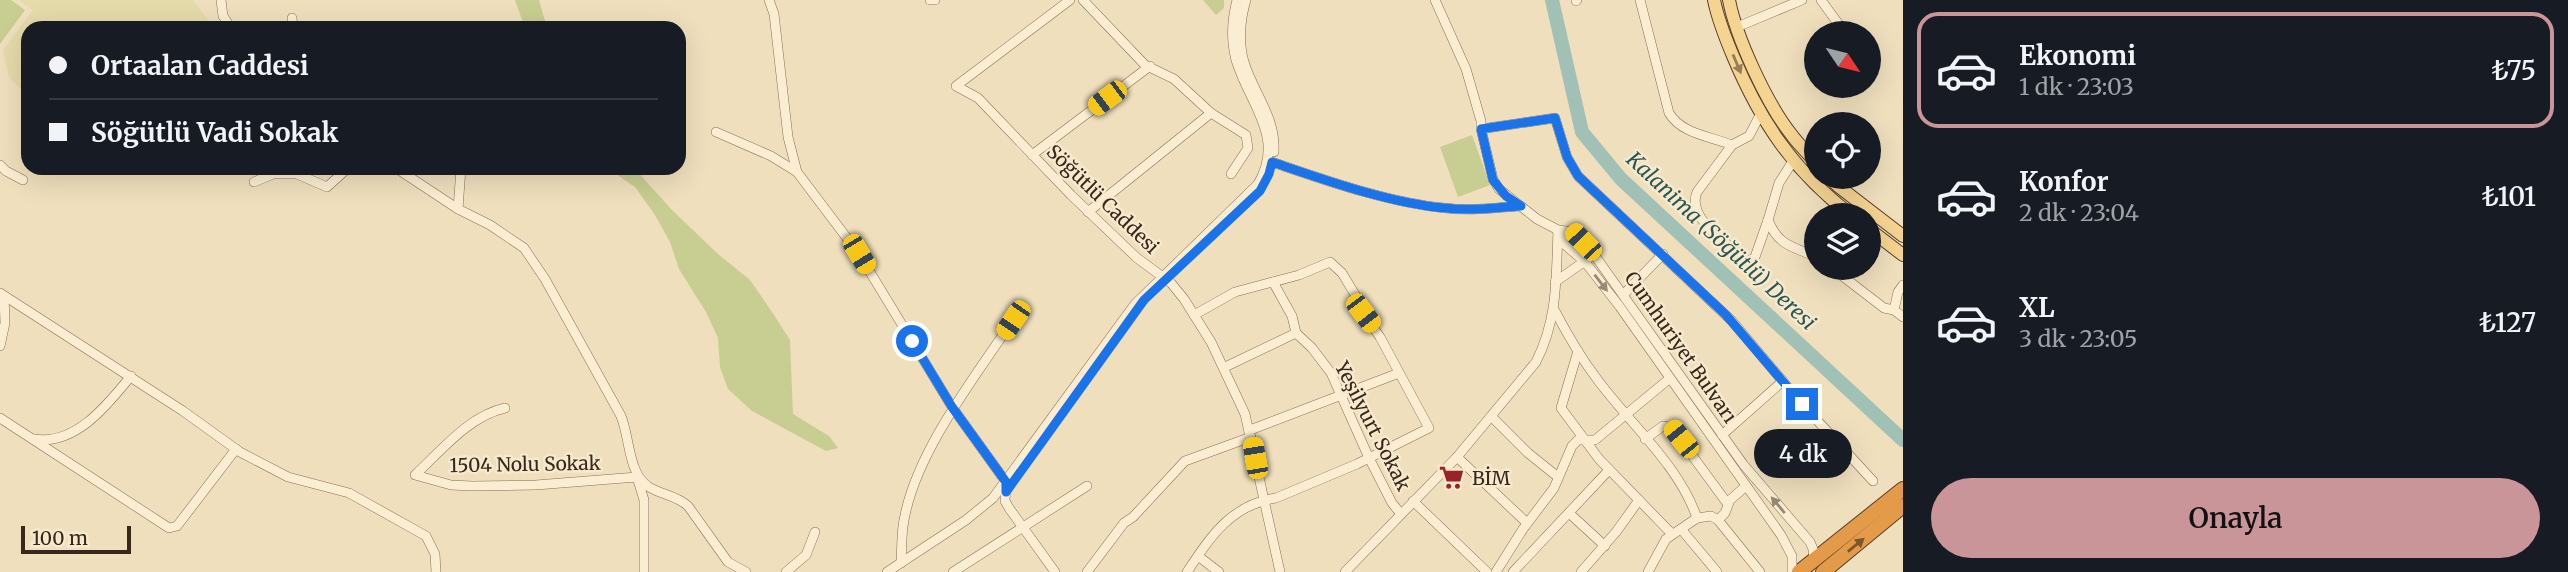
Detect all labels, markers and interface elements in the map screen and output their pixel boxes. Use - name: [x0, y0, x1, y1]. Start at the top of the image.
- north arrow: [1804, 21, 1881, 98]
- map controls: [1804, 21, 1881, 280]
- icon: car: [1935, 39, 1998, 102]
- text: Ekonomi: [2019, 39, 2136, 72]
- text: Ortaalan Caddesi: [91, 49, 309, 82]
- one-way arrow: [1731, 54, 1742, 75]
- text: ₺75: [2491, 54, 2536, 87]
- text: 1 dk · 23:03: [2019, 72, 2134, 101]
- car: [1084, 77, 1131, 119]
- button: locate: [1804, 112, 1881, 189]
- text: Söğütlü Vadi Sokak: [91, 116, 338, 149]
- street label: Söğütlü Caddesi: [1042, 139, 1164, 259]
- water label: Kalanima (Söğütlü) Deresi: [1620, 145, 1822, 336]
- icon: car: [1935, 165, 1998, 228]
- text: Konfor: [2019, 165, 2109, 198]
- text: ₺101: [2481, 180, 2536, 213]
- text: 2 dk · 23:04: [2019, 198, 2139, 227]
- button: layers: [1804, 203, 1881, 280]
- car: [1561, 220, 1606, 264]
- car: [840, 231, 879, 277]
- street label: Cumhuriyet Bulvarı: [1620, 267, 1742, 427]
- one-way arrow: [1593, 273, 1608, 291]
- car: [1342, 290, 1385, 336]
- icon: car: [1935, 291, 1998, 354]
- text: XL: [2019, 291, 2055, 324]
- car: [993, 297, 1034, 343]
- text: ₺127: [2479, 306, 2536, 339]
- text: 3 dk · 23:05: [2019, 324, 2138, 353]
- route start: [896, 325, 928, 357]
- street label: Yeşilyurt Sokak: [1330, 356, 1416, 495]
- route end: [1786, 388, 1818, 420]
- car: [1660, 416, 1703, 462]
- callout: 4 dk: [1753, 428, 1851, 478]
- car: [1242, 435, 1269, 481]
- text: 4 dk: [1779, 439, 1827, 468]
- street label: 1504 Nolu Sokak: [449, 451, 601, 477]
- supermarket icon: BİM: [1438, 464, 1466, 492]
- place label: BİM: [1472, 466, 1511, 490]
- button: Onayla: [1931, 478, 2540, 558]
- one-way arrow: [1770, 496, 1786, 514]
- scale bar: [21, 523, 131, 555]
- text: 100 m: [32, 526, 88, 550]
- one-way arrow: [1847, 538, 1864, 553]

